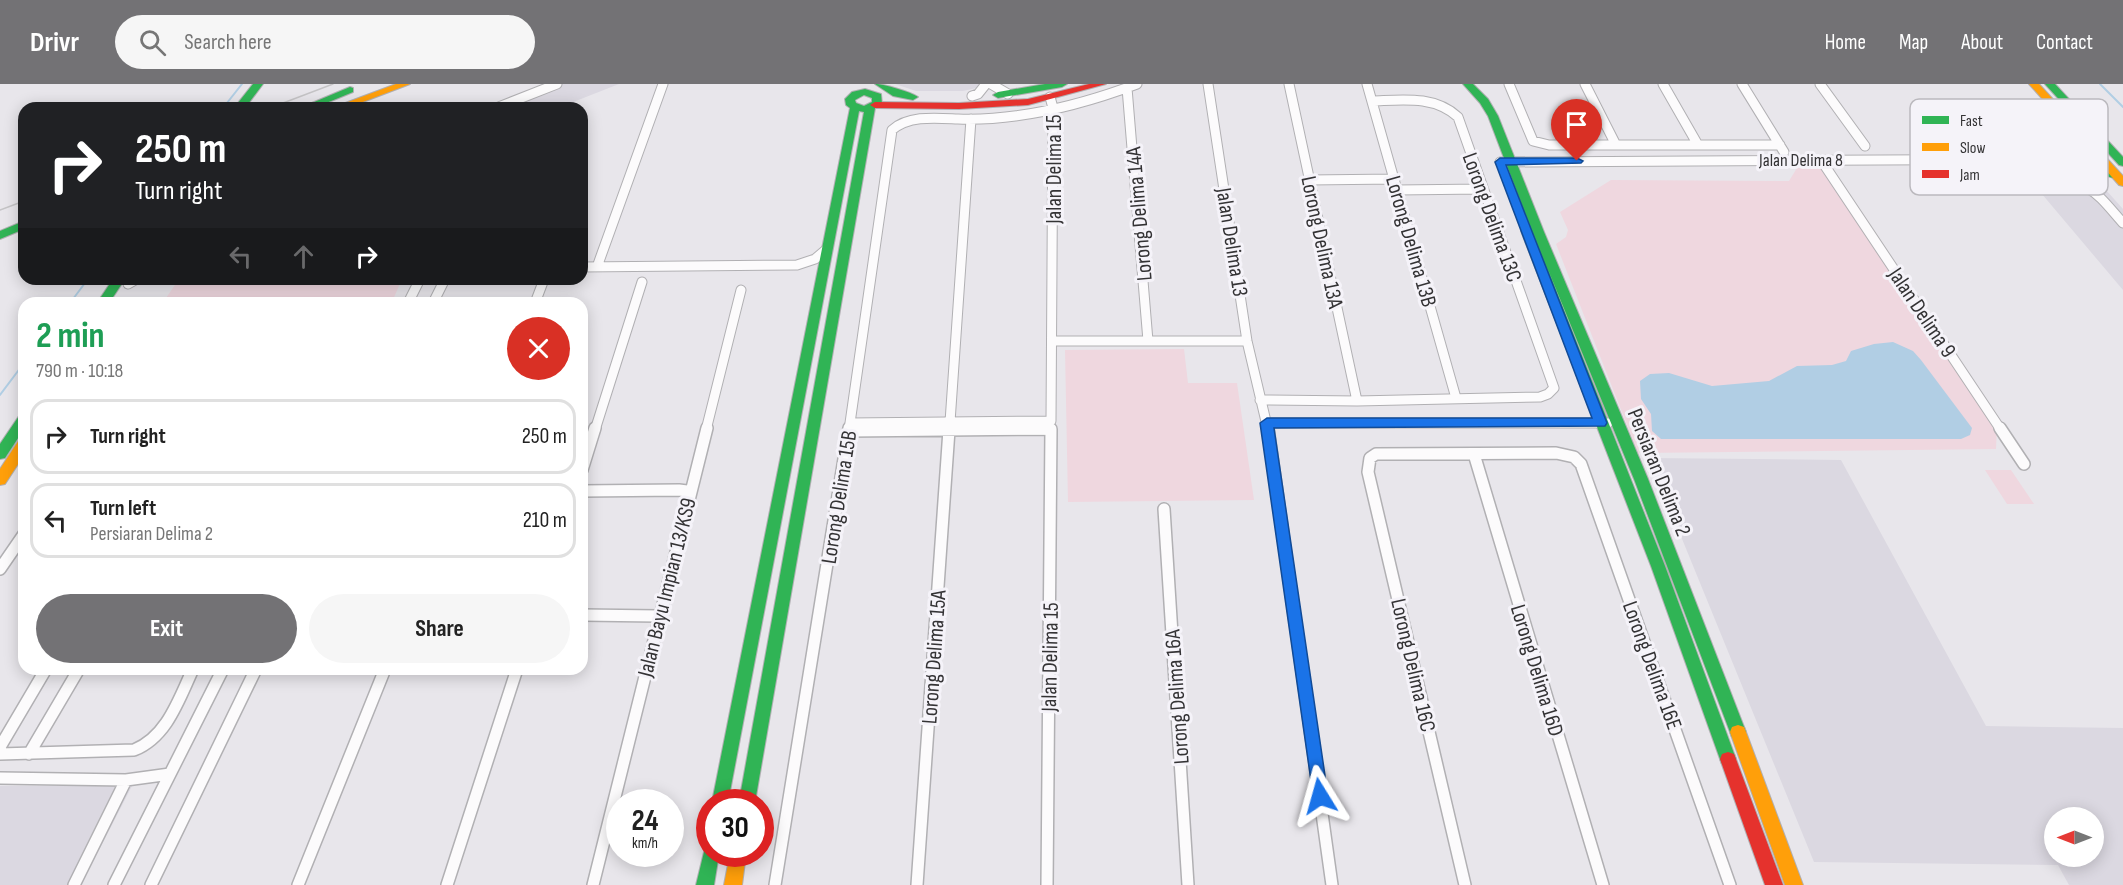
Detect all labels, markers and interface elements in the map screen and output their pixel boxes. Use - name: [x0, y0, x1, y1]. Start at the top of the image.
- search box: [115, 15, 535, 69]
- text: Drivr: [30, 26, 79, 59]
- icon: search: [136, 26, 169, 59]
- text: Search here: [184, 29, 272, 56]
- text: Home: [1825, 30, 1866, 55]
- text: Map: [1899, 30, 1928, 55]
- text: About: [1961, 30, 2003, 55]
- text: Contact: [2036, 30, 2093, 55]
- pin: [1551, 99, 1602, 161]
- legend: [1910, 99, 2108, 195]
- icon: arrive: [1560, 108, 1593, 141]
- text: Fast: [1960, 112, 1983, 131]
- street label: Jalan Delima 15: [1041, 114, 1068, 225]
- text: 250 m: [135, 124, 226, 175]
- icon: right: [36, 126, 114, 204]
- text: Slow: [1960, 139, 1985, 158]
- street label: Lorong Delima 14A: [1120, 145, 1159, 282]
- street label: Lorong Delima 13C: [1456, 149, 1528, 286]
- street label: Jalan Delima 8: [1758, 150, 1843, 171]
- text: Jam: [1959, 166, 1980, 185]
- street label: Lorong Delima 13B: [1379, 173, 1442, 310]
- street label: Lorong Delima 13A: [1294, 174, 1349, 311]
- text: Turn right: [135, 175, 222, 207]
- street label: Jalan Delima 13: [1209, 185, 1253, 299]
- icon: left: [224, 240, 257, 273]
- icon: ahead: [287, 240, 320, 273]
- icon: right: [350, 240, 383, 273]
- street label: Jalan Delima 9: [1881, 262, 1962, 363]
- text: 2 min: [36, 315, 105, 358]
- button: close: [507, 317, 570, 380]
- text: 790 m · 10:18: [36, 359, 123, 383]
- street label: Persiaran Delima 2: [1621, 405, 1696, 540]
- icon: right: [39, 420, 72, 453]
- text: Turn right: [90, 423, 166, 450]
- text: 250 m: [522, 423, 567, 450]
- street label: Lorong Delima 15B: [816, 429, 863, 566]
- text: Turn left: [90, 495, 156, 522]
- street label: Jalan Bayu Impian 13/KS9: [632, 495, 703, 681]
- icon: left: [39, 504, 72, 537]
- text: 210 m: [523, 507, 567, 534]
- text: Persiaran Delima 2: [90, 522, 213, 546]
- street label: Lorong Delima 15A: [916, 589, 953, 725]
- button: Exit: [36, 594, 297, 663]
- button: Share: [309, 594, 570, 663]
- street label: Lorong Delima 16C: [1384, 596, 1441, 735]
- street label: Lorong Delima 16E: [1616, 598, 1687, 733]
- street label: Lorong Delima 16D: [1504, 601, 1569, 740]
- street label: Jalan Delima 15: [1036, 602, 1065, 713]
- street label: Lorong Delima 16A: [1159, 628, 1196, 765]
- position arrow: [1288, 764, 1352, 828]
- speed limit sign: 30: [696, 789, 774, 867]
- text: 24: [632, 803, 658, 839]
- north arrow: [2044, 807, 2104, 867]
- map controls: [2044, 807, 2104, 867]
- text: km/h: [632, 834, 658, 853]

